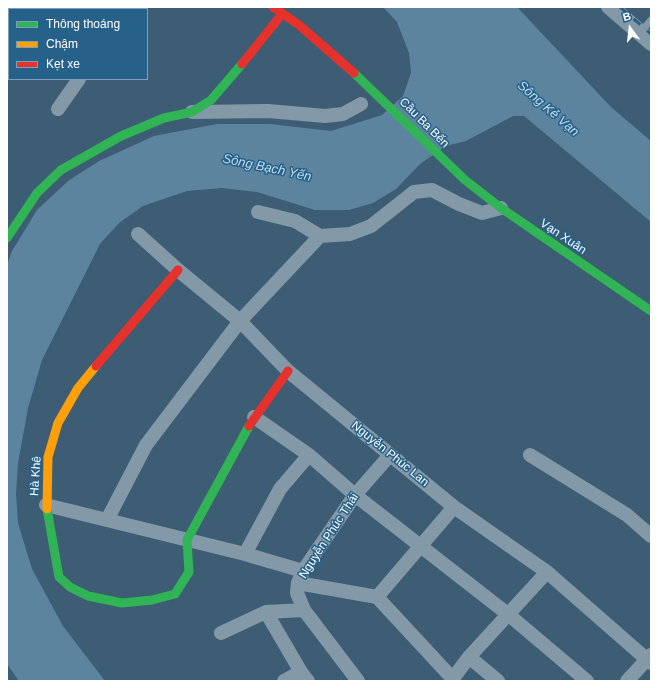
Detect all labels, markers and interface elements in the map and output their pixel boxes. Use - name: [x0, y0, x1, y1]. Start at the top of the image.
- legend: [8, 8, 148, 80]
- north arrow: [610, 8, 650, 48]
- text: B: [621, 10, 632, 23]
- text: Thông thoáng: [46, 17, 120, 31]
- text: Chậm: [46, 37, 78, 51]
- text: Kẹt xe: [46, 57, 80, 71]
- water label: Sông Kẻ Vạn: [514, 78, 582, 140]
- street label: Cầu Ba Bến: [396, 95, 452, 151]
- water label: Sông Bạch Yến: [221, 151, 313, 185]
- street label: Vạn Xuân: [537, 216, 589, 258]
- street label: Nguyễn Phúc Lan: [348, 418, 432, 490]
- street label: Hà Khê: [27, 456, 45, 496]
- street label: Nguyễn Phúc Thái: [296, 491, 362, 581]

